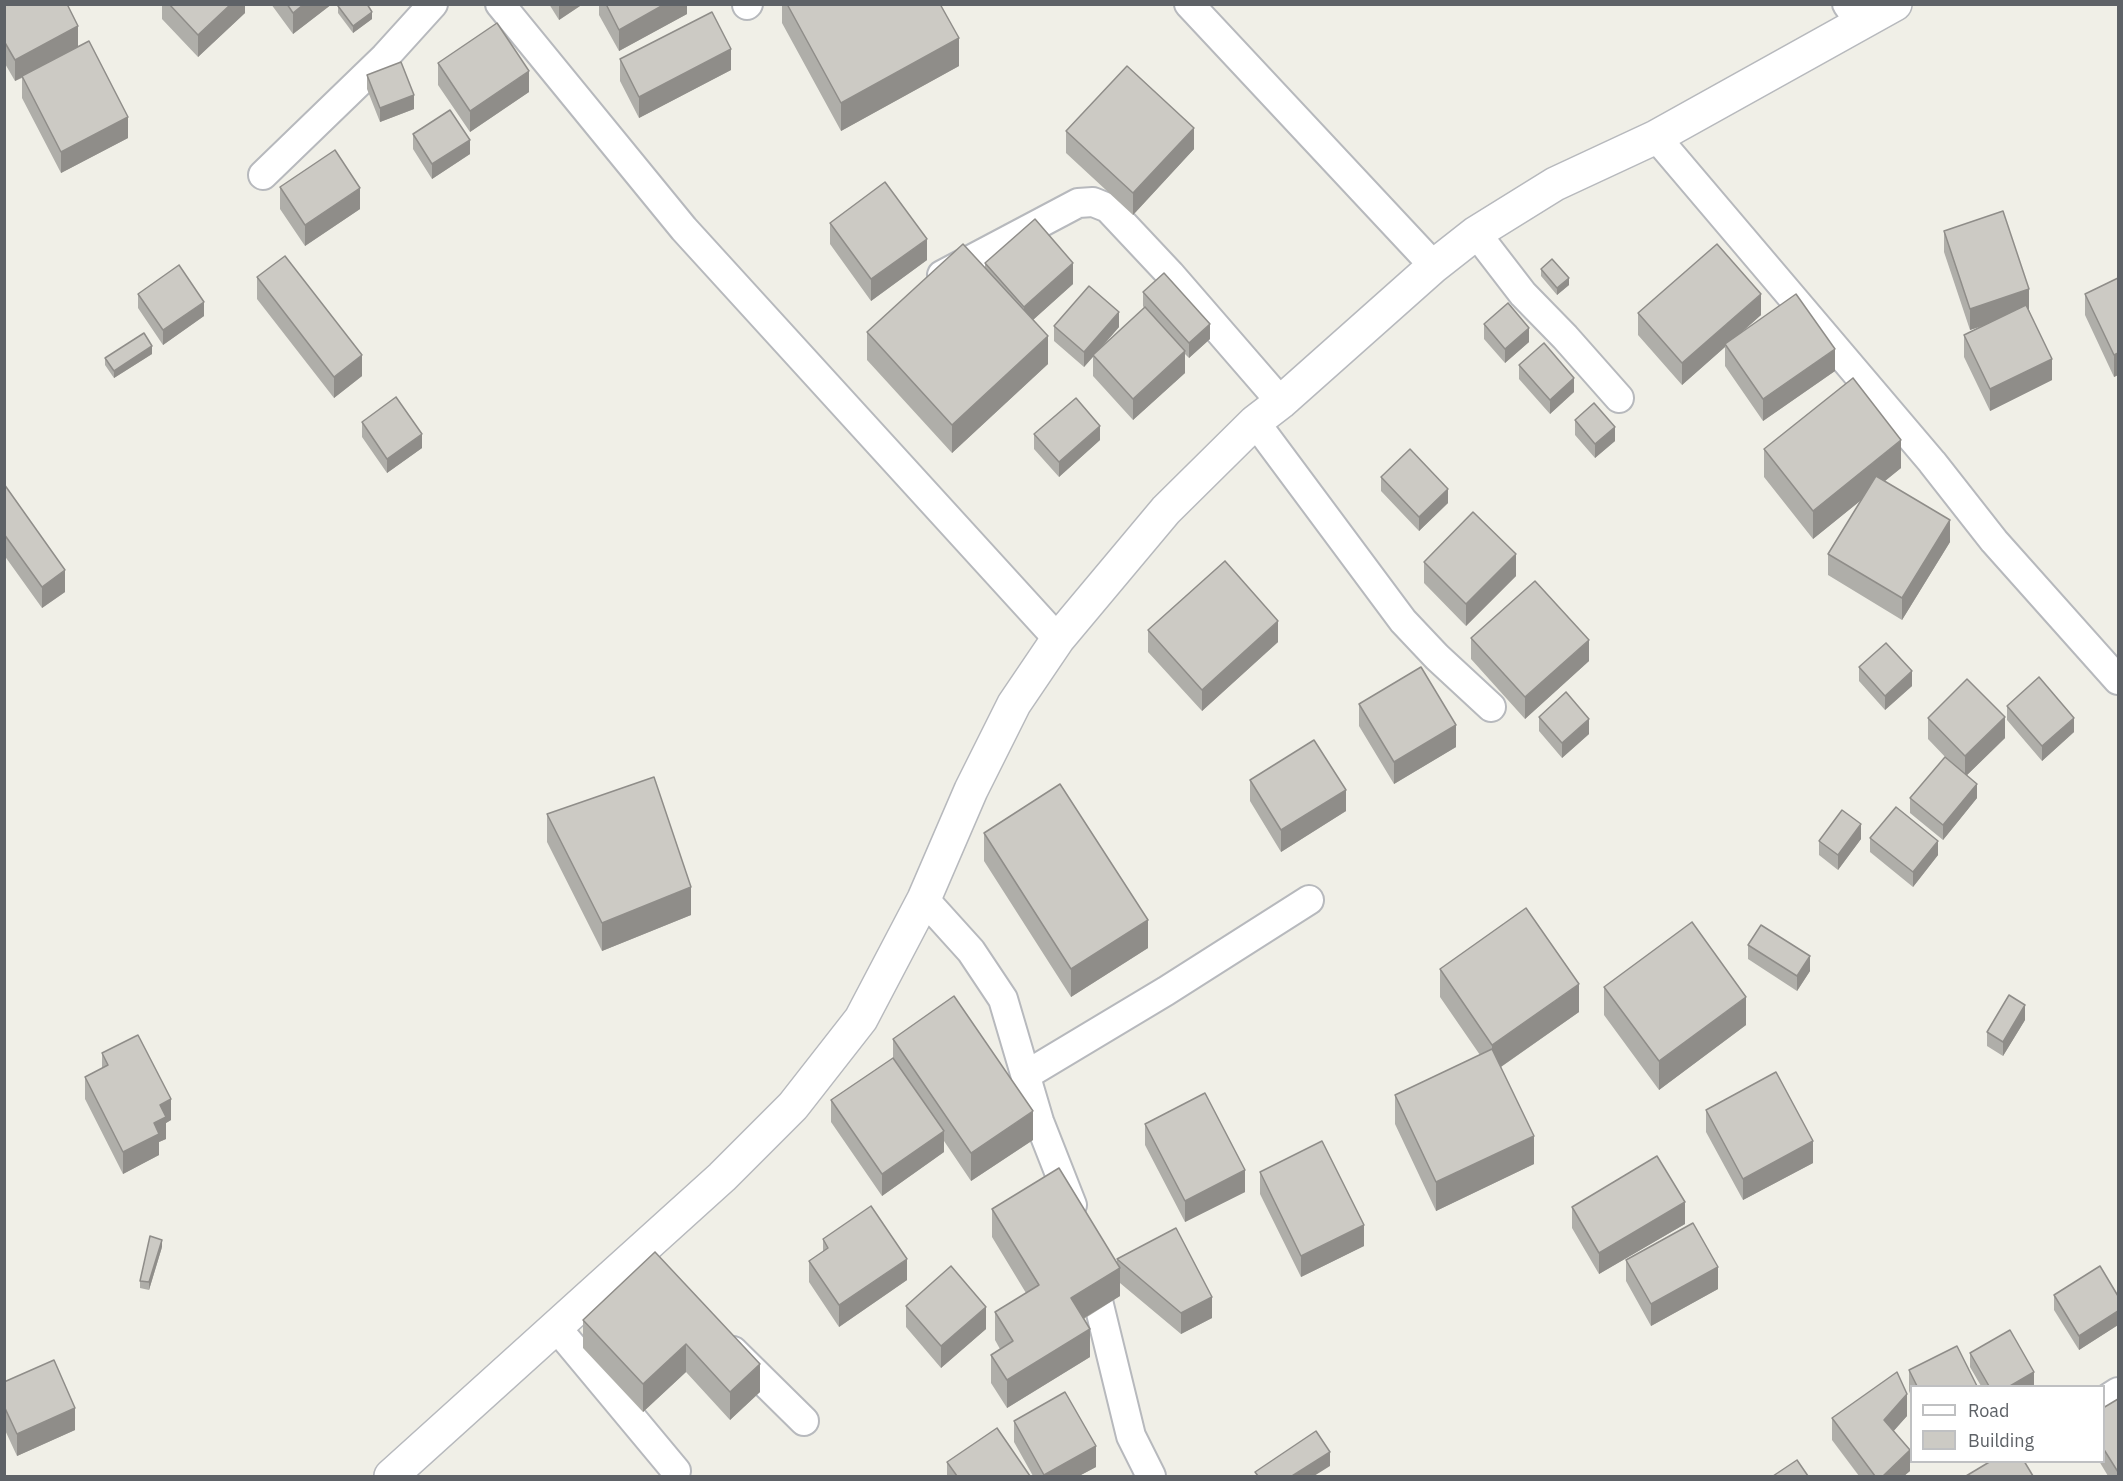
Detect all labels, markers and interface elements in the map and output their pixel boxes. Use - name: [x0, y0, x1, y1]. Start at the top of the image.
- legend: [1910, 1385, 2105, 1463]
- text: Road: [1968, 1399, 2009, 1422]
- text: Building: [1968, 1429, 2034, 1452]

